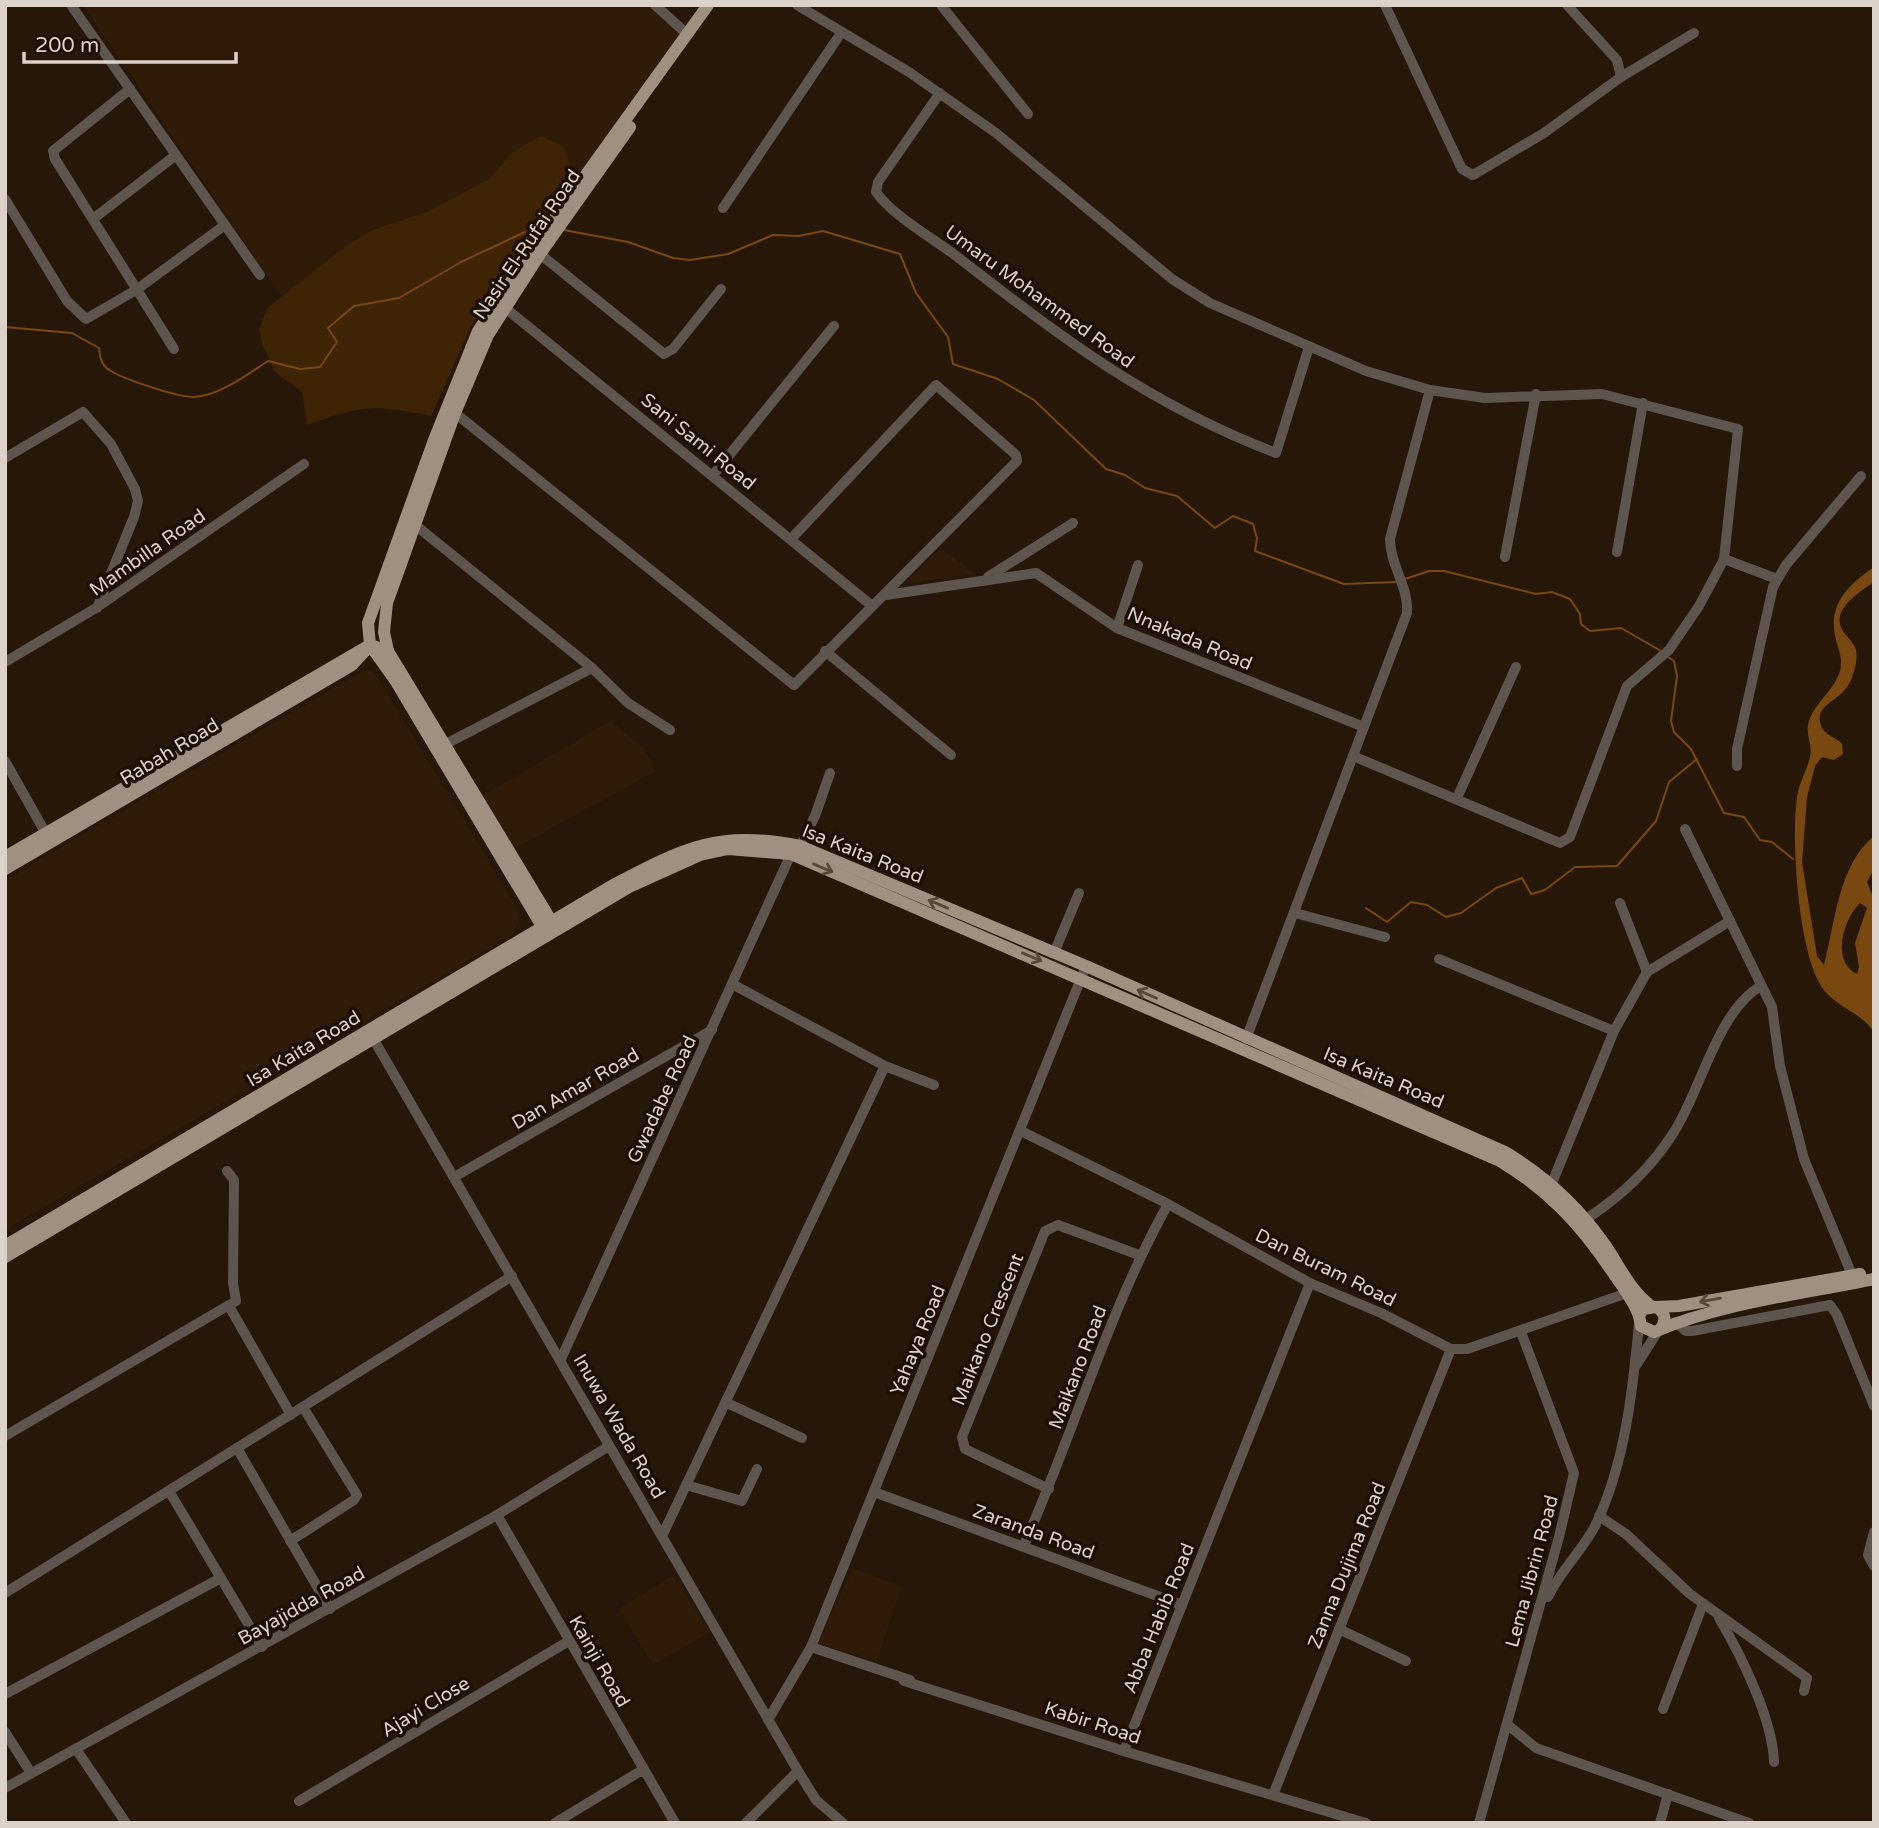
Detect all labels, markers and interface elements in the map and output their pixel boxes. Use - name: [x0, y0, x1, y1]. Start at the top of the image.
- scale bar: [24, 21, 236, 65]
- text: 200 m: [35, 33, 99, 58]
- street label: Nasir El-Rufai Road: [469, 166, 585, 324]
- street label: Umaru Mohammed Road: [941, 221, 1138, 373]
- street label: Sani Sami Road: [637, 389, 760, 495]
- street label: Mambilla Road: [86, 505, 210, 601]
- street label: Nnakada Road: [1124, 603, 1255, 675]
- street label: Rabah Road: [116, 714, 223, 790]
- street label: Isa Kaita Road: [799, 820, 926, 888]
- one-way arrow: [812, 862, 833, 875]
- one-way arrow: [928, 896, 949, 909]
- one-way arrow: [1021, 952, 1042, 965]
- one-way arrow: [1137, 987, 1158, 1000]
- street label: Isa Kaita Road: [243, 1006, 364, 1091]
- street label: Gwadabe Road: [623, 1032, 701, 1167]
- street label: Dan Amar Road: [508, 1043, 643, 1134]
- street label: Isa Kaita Road: [1320, 1043, 1447, 1113]
- street label: Dan Buram Road: [1252, 1224, 1400, 1312]
- street label: Maikano Crescent: [947, 1250, 1028, 1409]
- street label: Yahaya Road: [886, 1282, 950, 1399]
- one-way arrow: [1699, 1294, 1722, 1308]
- street label: Maikano Road: [1044, 1303, 1112, 1432]
- street label: Inuwa Wada Road: [569, 1350, 669, 1503]
- street label: Zanna Dujima Road: [1303, 1479, 1390, 1652]
- street label: Lema Jibrin Road: [1501, 1493, 1563, 1650]
- street label: Zaranda Road: [970, 1500, 1097, 1564]
- street label: Abba Habib Road: [1119, 1540, 1199, 1697]
- street label: Bayajidda Road: [234, 1562, 369, 1650]
- street label: Kainji Road: [564, 1612, 634, 1711]
- street label: Ajayi Close: [378, 1672, 473, 1742]
- street label: Kabir Road: [1042, 1697, 1144, 1749]

